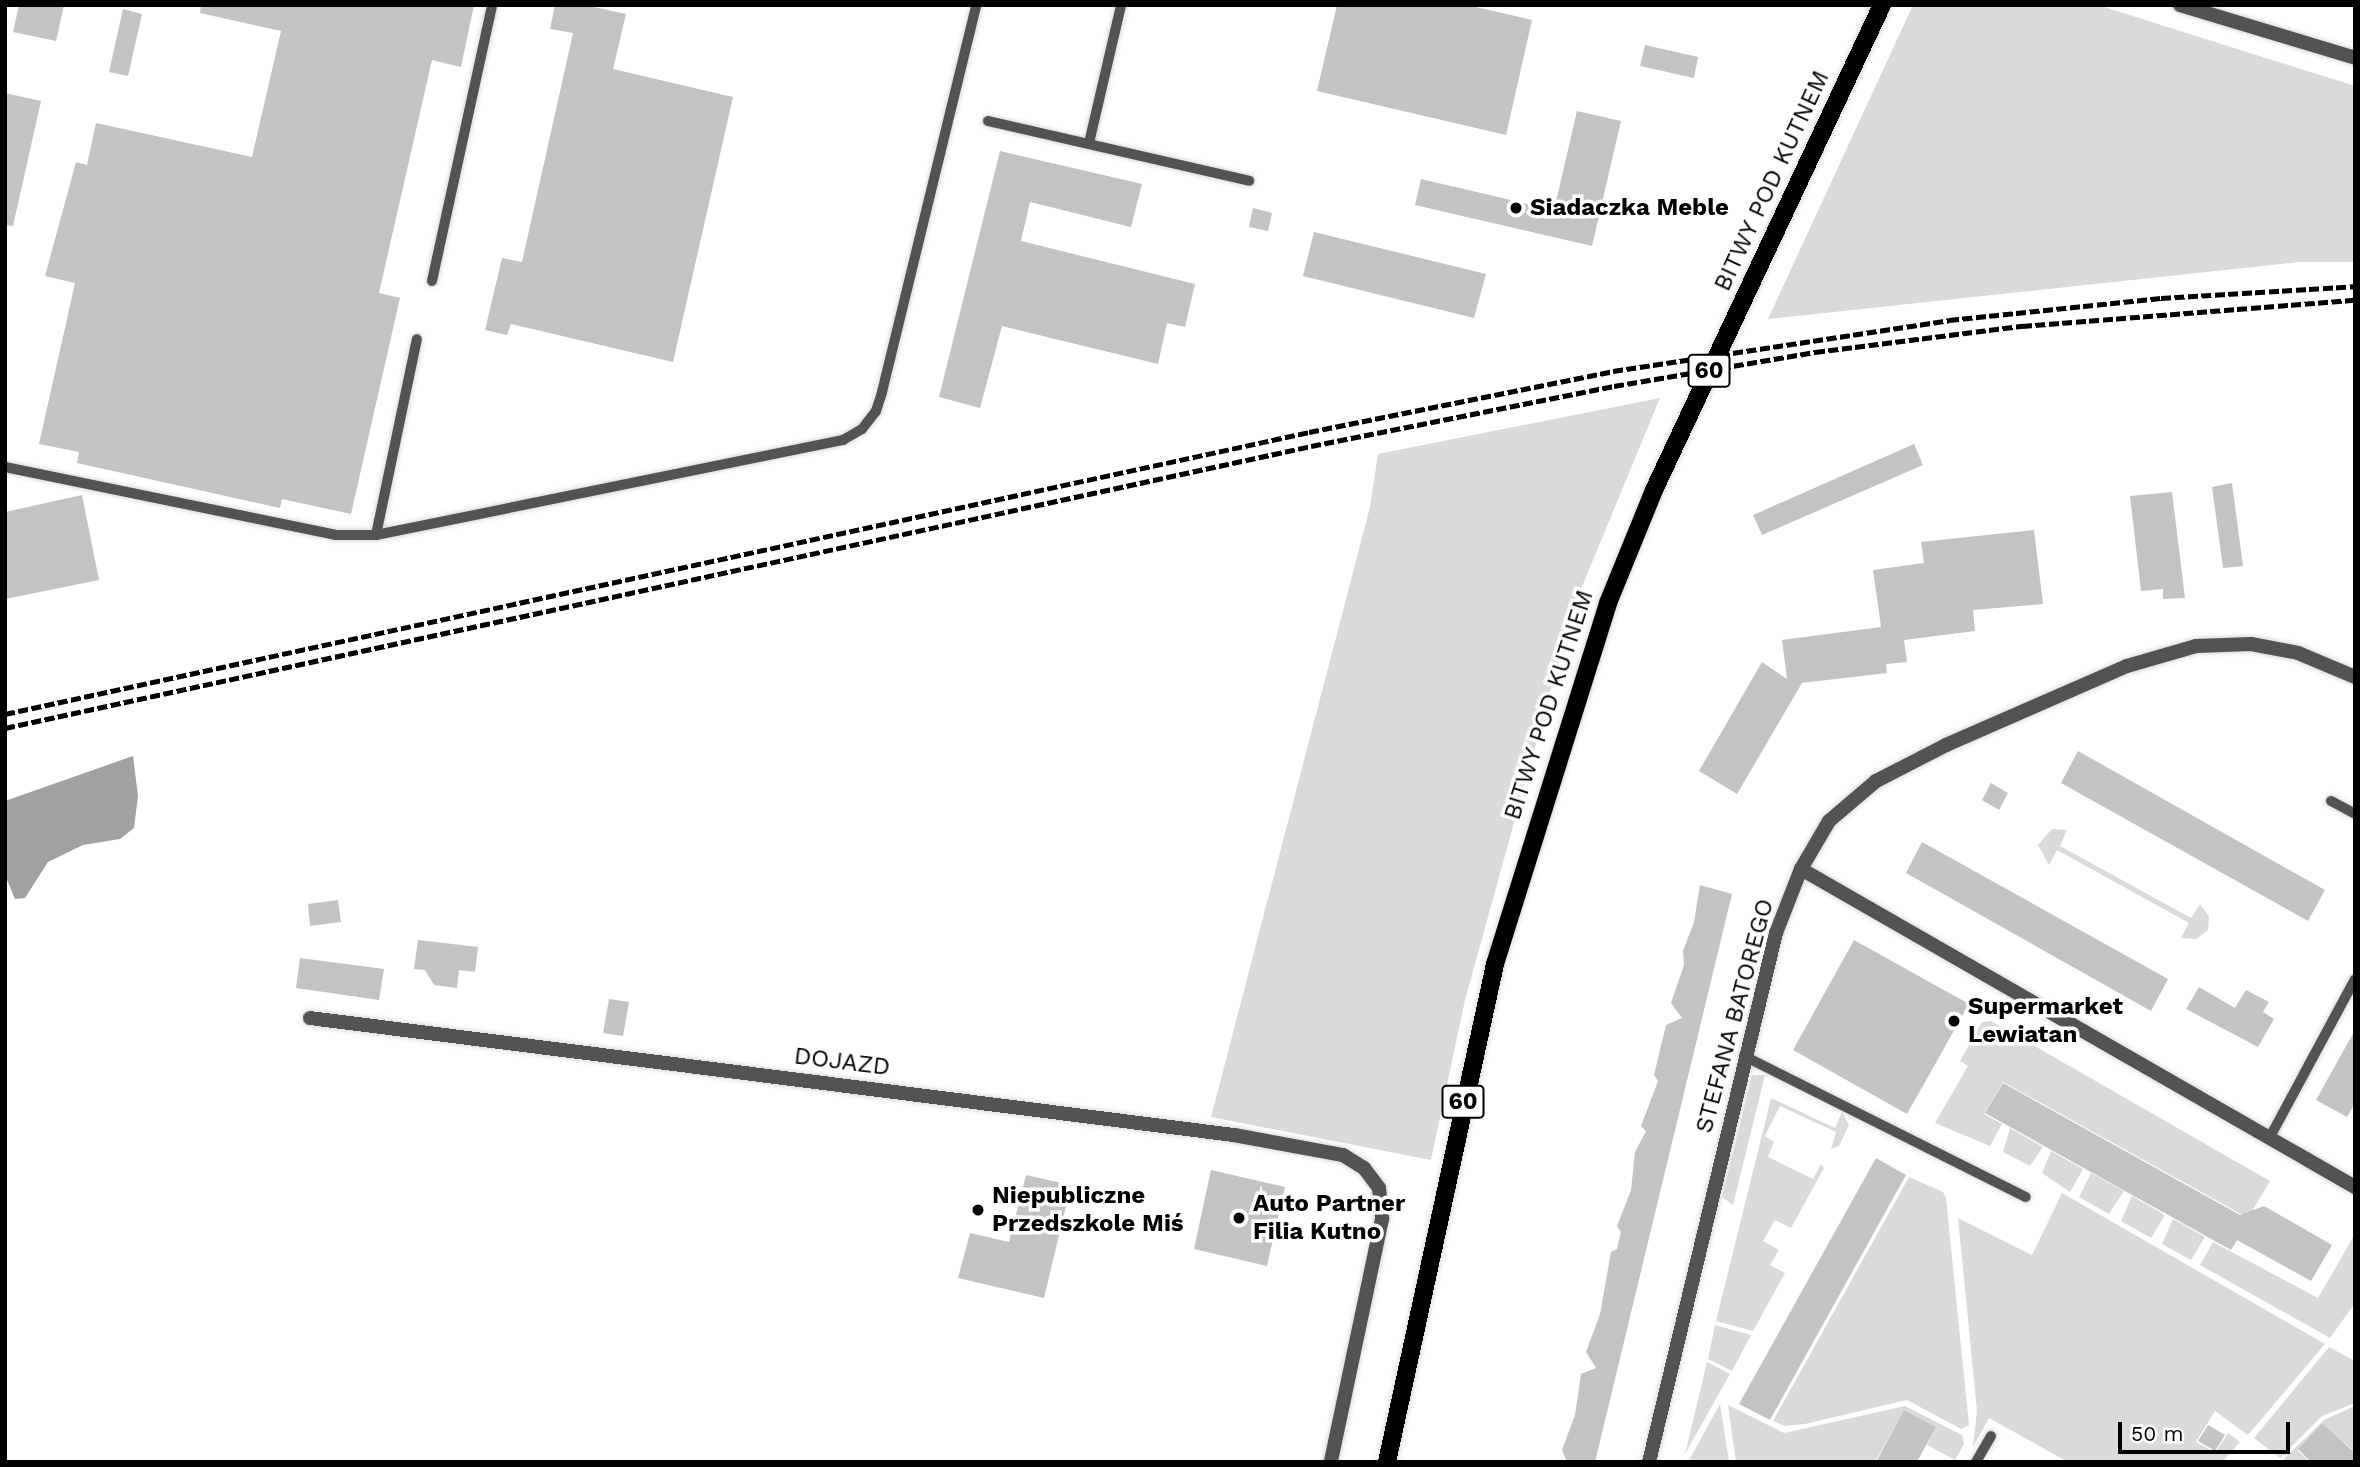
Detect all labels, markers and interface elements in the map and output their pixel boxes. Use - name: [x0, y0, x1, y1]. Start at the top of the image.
- street label: BITWY POD KUTNEM: [1708, 66, 1836, 296]
- place label: Siadaczka Meble: [1530, 194, 1729, 222]
- marker: Siadaczka Meble: [1508, 200, 1524, 216]
- road number: 60: [1686, 352, 1732, 390]
- street label: BITWY POD KUTNEM: [1498, 586, 1600, 824]
- street label: STEFANA BATOREGO: [1690, 895, 1780, 1137]
- place label: Supermarket Lewiatan: [1968, 993, 2123, 1049]
- marker: Supermarket Lewiatan: [1946, 1013, 1962, 1029]
- street label: DOJAZD: [792, 1042, 892, 1082]
- road number: 60: [1440, 1082, 1486, 1121]
- place label: Niepubliczne Przedszkole Miś: [992, 1182, 1184, 1238]
- place label: Auto Partner Filia Kutno: [1253, 1190, 1405, 1246]
- marker: Niepubliczne Przedszkole Miś: [970, 1202, 986, 1218]
- marker: Auto Partner Filia Kutno: [1231, 1210, 1247, 1226]
- scale bar: [2122, 1408, 2294, 1452]
- text: 50 m: [2131, 1421, 2183, 1446]

